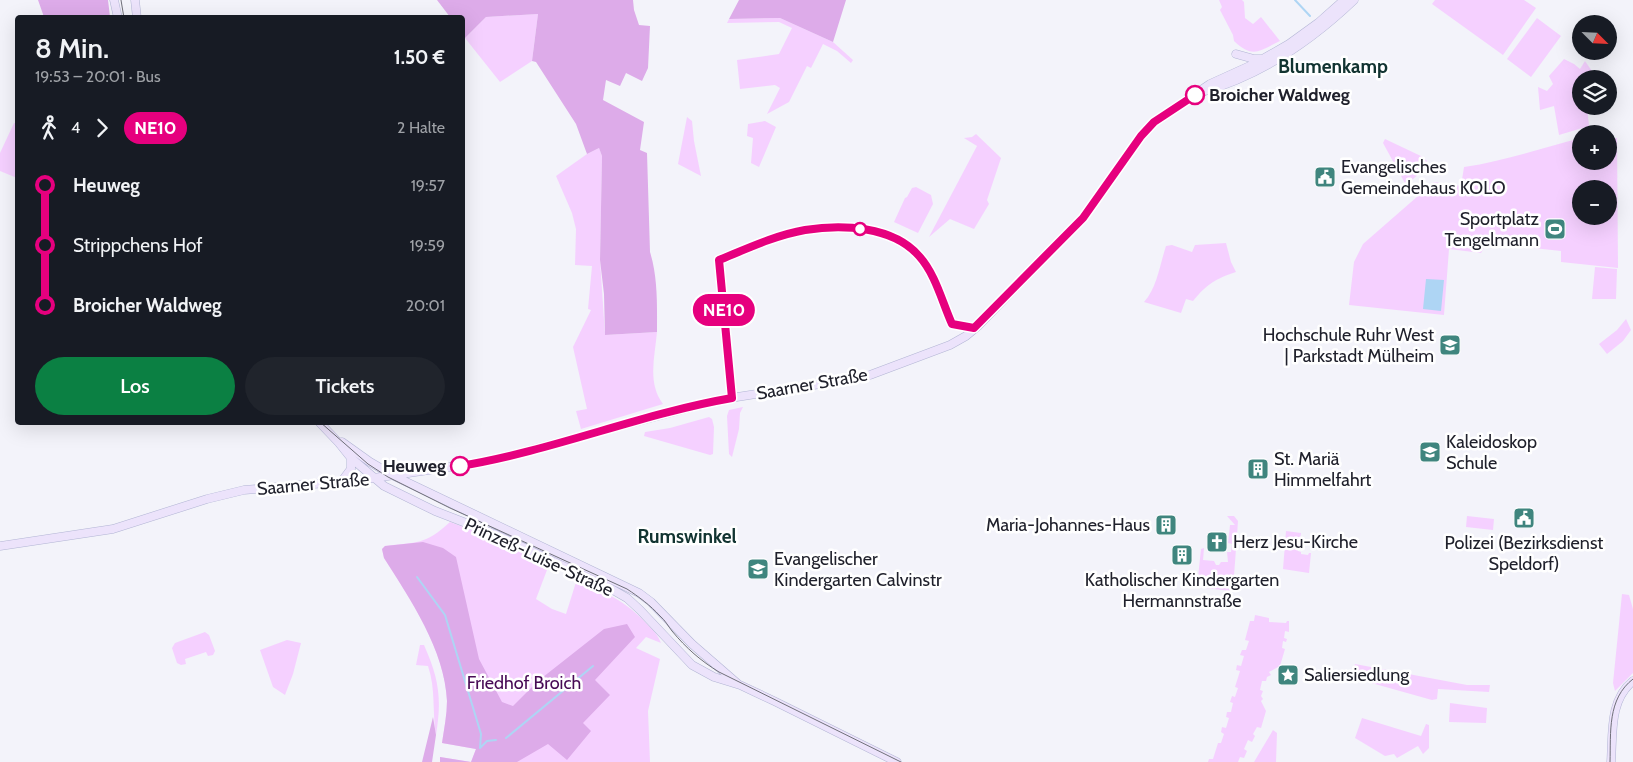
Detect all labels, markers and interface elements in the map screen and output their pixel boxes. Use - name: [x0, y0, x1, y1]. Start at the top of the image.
- north arrow: [1572, 15, 1618, 60]
- map controls: [1572, 15, 1617, 225]
- text: 8 Min.: [35, 31, 109, 65]
- text: 1.50 €: [394, 46, 445, 69]
- district label: Blumenkamp: [1278, 55, 1388, 78]
- text: 19:53 – 20:01 · Bus: [35, 67, 161, 86]
- button: layers: [1572, 70, 1617, 115]
- place label: Broicher Waldweg: [1209, 84, 1350, 106]
- marker: Broicher Waldweg: [1185, 85, 1205, 105]
- icon: walk: [35, 114, 63, 142]
- icon: forward: [88, 114, 116, 142]
- text: NE10: [134, 117, 177, 139]
- text: 4: [71, 118, 80, 137]
- text: 2 Halte: [397, 118, 445, 137]
- button: +: [1572, 125, 1617, 170]
- place label: Evangelisches Gemeindehaus KOLO: [1341, 156, 1506, 199]
- public building icon: Evangelisches Gemeindehaus KOLO: [1313, 165, 1337, 189]
- text: Heuweg: [73, 174, 140, 197]
- text: 19:57: [411, 176, 445, 195]
- button: −: [1572, 180, 1617, 225]
- place label: Sportplatz Tengelmann: [1445, 208, 1540, 251]
- sports icon: Sportplatz Tengelmann: [1543, 217, 1567, 241]
- unlabelled marker: [853, 222, 867, 236]
- text: Strippchens Hof: [73, 234, 203, 257]
- text: 19:59: [410, 236, 445, 255]
- text: Broicher Waldweg: [73, 294, 222, 317]
- line badge: NE10: [689, 294, 759, 326]
- text: 20:01: [406, 296, 445, 315]
- text: NE10: [703, 299, 745, 321]
- place label: Hochschule Ruhr West | Parkstadt Mülheim: [1263, 324, 1434, 367]
- school or university icon: Hochschule Ruhr West | Parkstadt Mülheim: [1438, 333, 1462, 357]
- button: Los: [35, 357, 235, 415]
- button: Tickets: [245, 357, 445, 415]
- street label: Saarner Straße: [755, 363, 869, 405]
- place label: Kaleidoskop Schule: [1446, 431, 1537, 474]
- school or university icon: Kaleidoskop Schule: [1418, 440, 1442, 464]
- place label: St. Mariä Himmelfahrt: [1274, 448, 1371, 491]
- place label: Heuweg: [383, 455, 446, 477]
- marker: Heuweg: [450, 456, 470, 476]
- building icon: St. Mariä Himmelfahrt: [1246, 457, 1270, 481]
- street label: Saarner Straße: [256, 468, 370, 500]
- public building icon: Polizei (Bezirksdienst Speldorf): [1512, 506, 1536, 530]
- street label: Prinzeß-Luise-Straße: [461, 513, 617, 601]
- building icon: Maria-Johannes-Haus: [1154, 513, 1178, 537]
- place label: Maria-Johannes-Haus: [986, 514, 1150, 536]
- district label: Rumswinkel: [637, 525, 737, 548]
- church icon: Herz Jesu-Kirche: [1205, 530, 1229, 554]
- place label: Herz Jesu-Kirche: [1233, 531, 1358, 553]
- place label: Polizei (Bezirksdienst Speldorf): [1445, 532, 1603, 575]
- building icon: Katholischer Kindergarten Hermannstraße: [1170, 543, 1194, 567]
- place label: Evangelischer Kindergarten Calvinstr: [774, 548, 942, 591]
- school or university icon: Evangelischer Kindergarten Calvinstr: [746, 557, 770, 581]
- place label: Katholischer Kindergarten Hermannstraße: [1085, 569, 1279, 612]
- place icon: Saliersiedlung: [1276, 663, 1300, 687]
- place label: Saliersiedlung: [1304, 664, 1410, 686]
- park label: Friedhof Broich: [467, 672, 581, 694]

